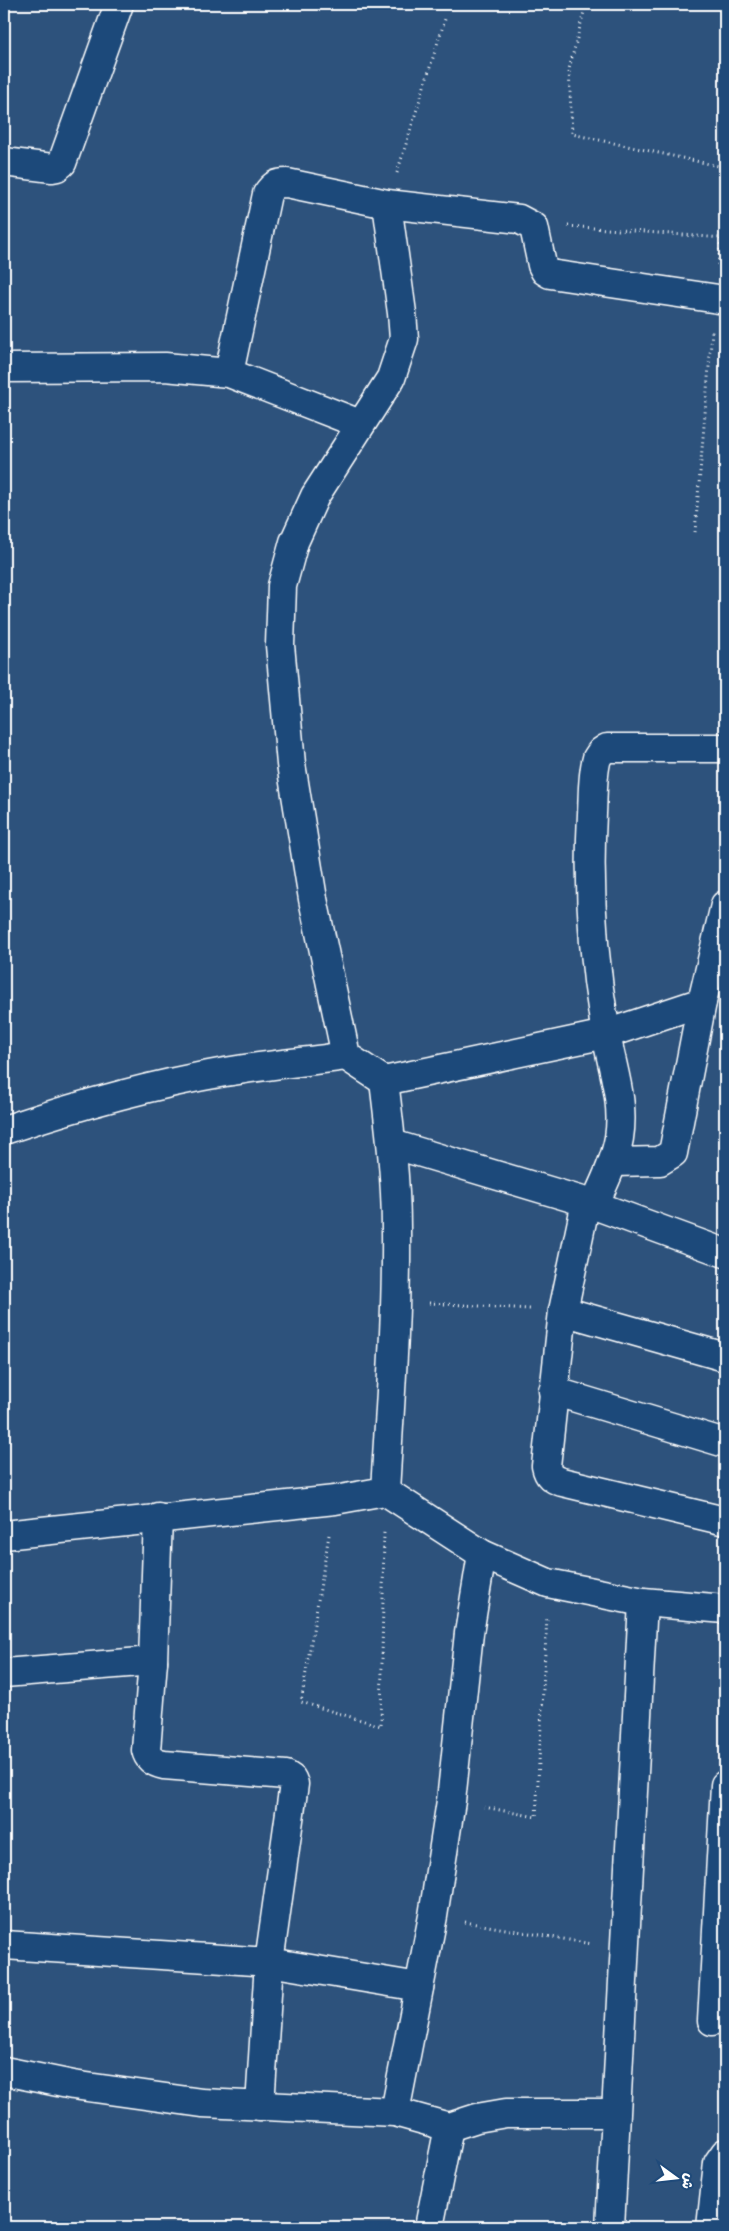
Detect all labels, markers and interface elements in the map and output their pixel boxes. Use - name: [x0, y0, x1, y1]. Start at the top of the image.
- north arrow: [652, 2154, 702, 2204]
- text: ش: [678, 2172, 700, 2191]

